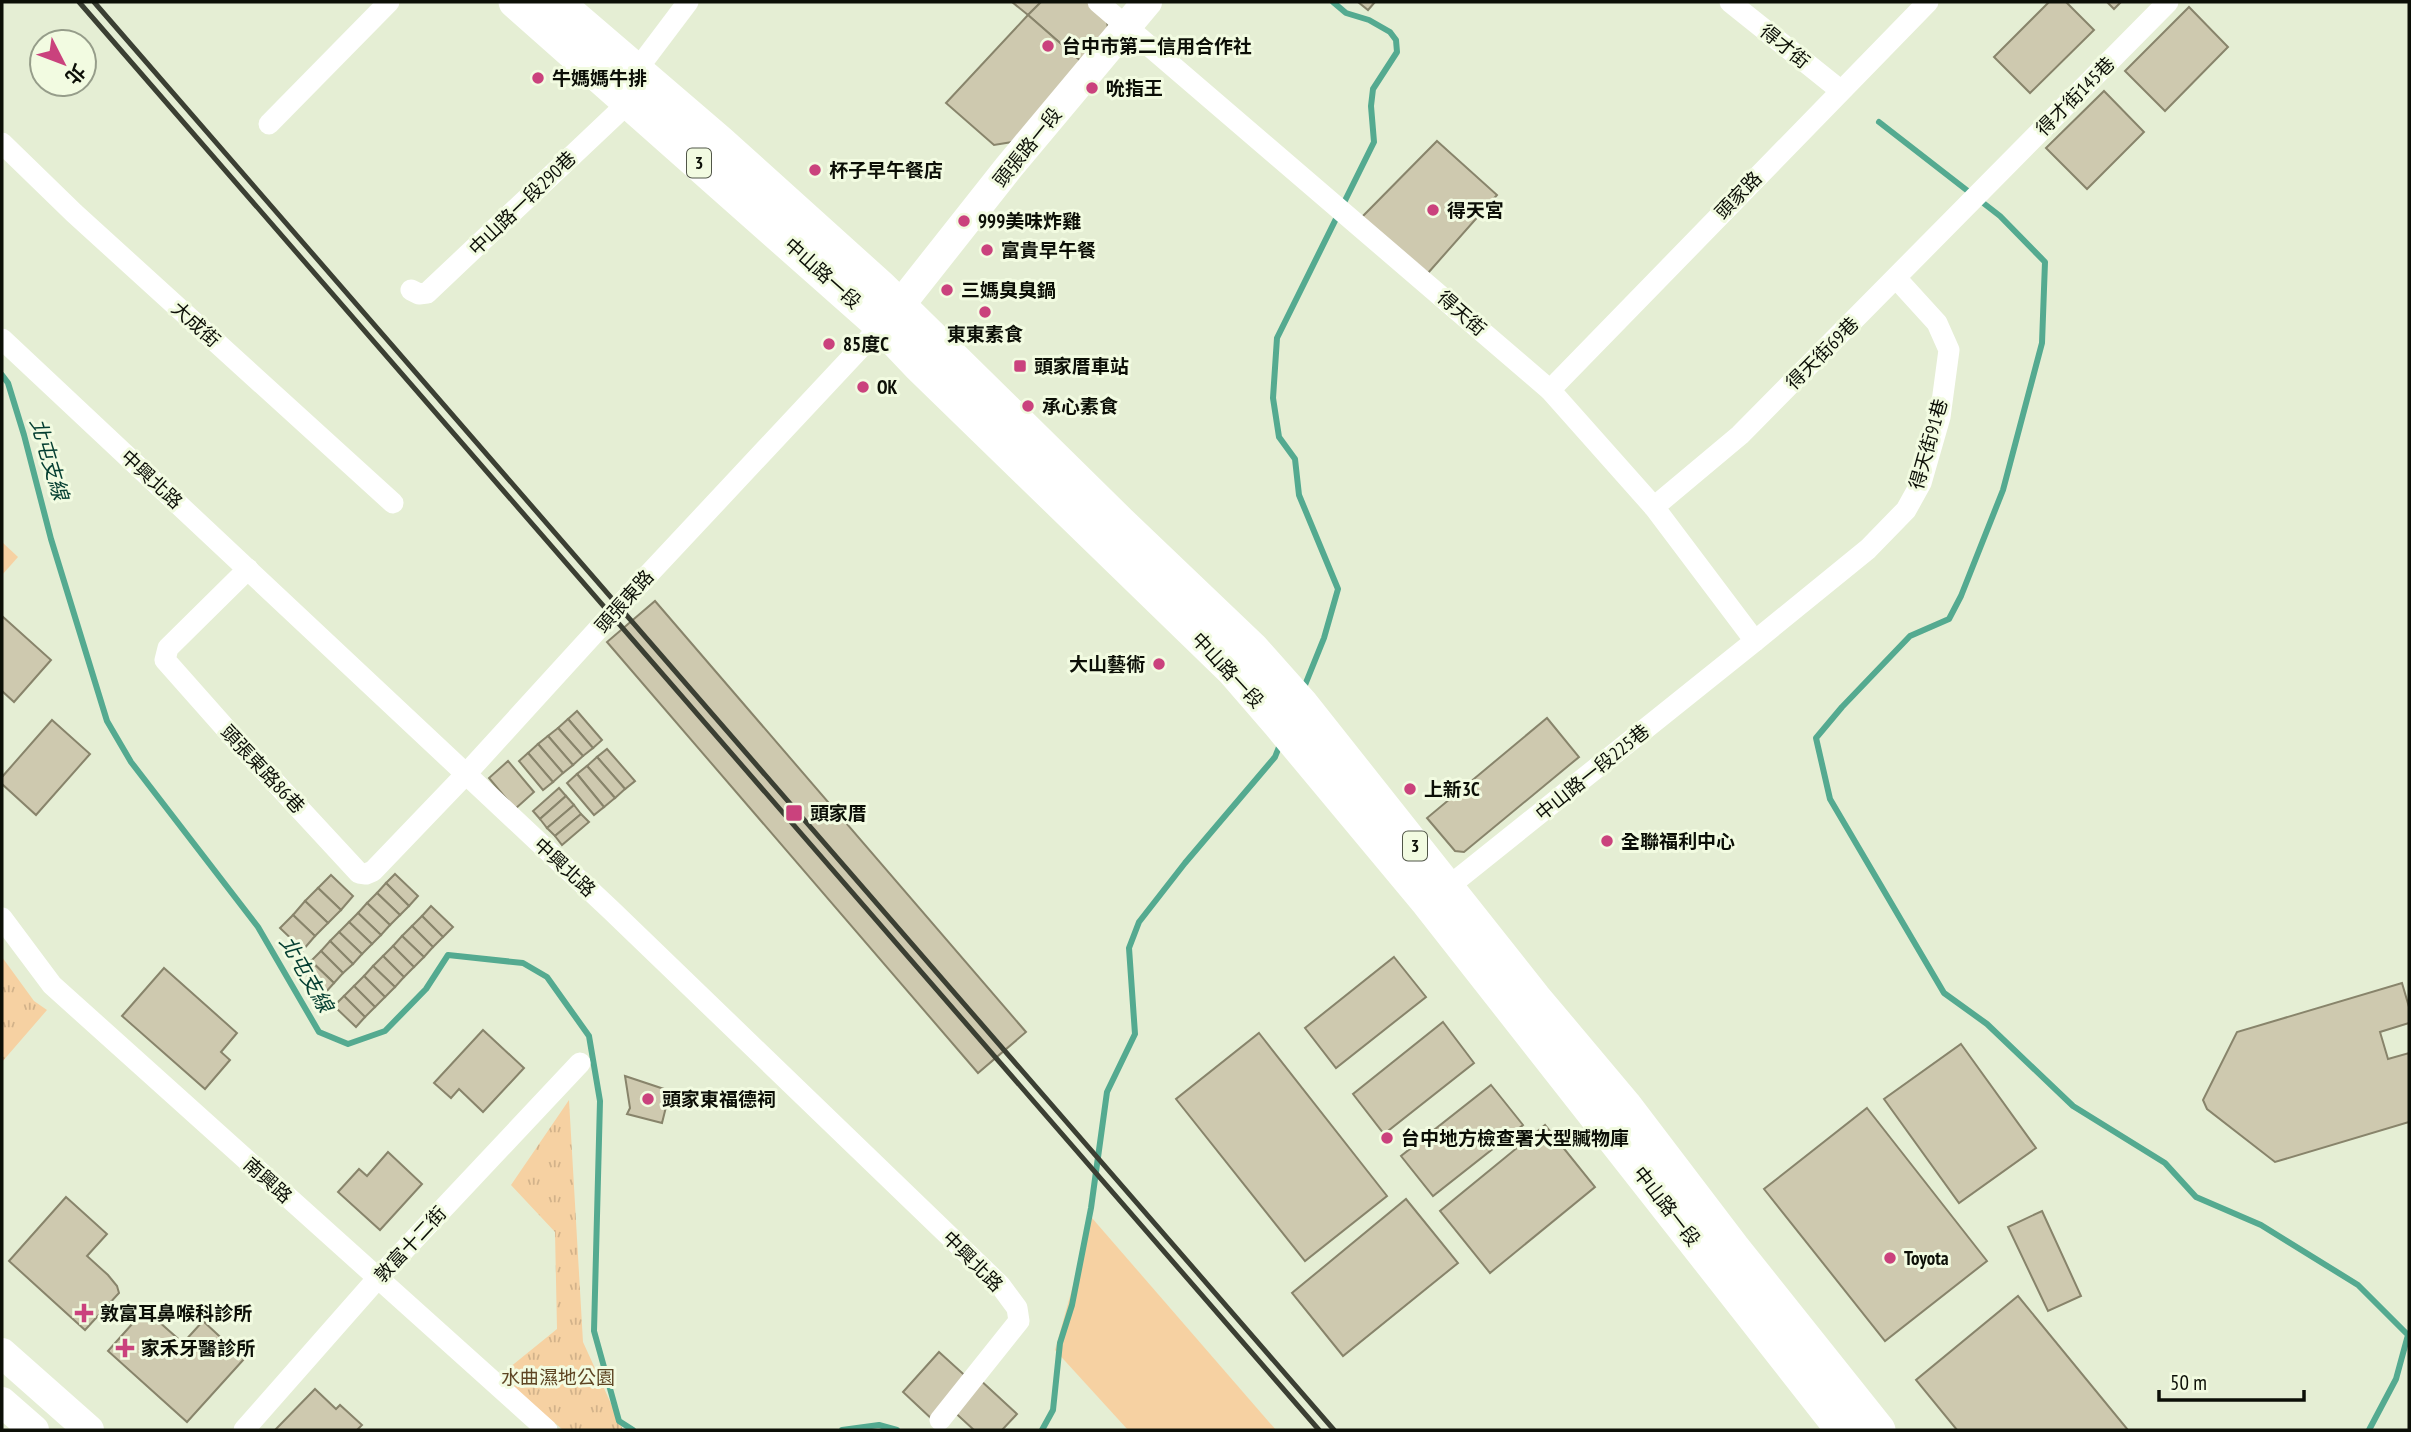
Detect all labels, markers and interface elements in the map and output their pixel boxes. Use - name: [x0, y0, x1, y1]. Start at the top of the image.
- street label: 得才街: [1755, 19, 1815, 73]
- north arrow: [28, 28, 98, 98]
- place label: 台中市第二信用合作社: [1062, 34, 1252, 58]
- marker: 台中市第二信用合作社: [1040, 38, 1056, 54]
- street label: 得才街145巷: [2031, 52, 2119, 140]
- text: 北: [60, 59, 91, 89]
- place label: 牛媽媽牛排: [552, 66, 647, 90]
- marker: 牛媽媽牛排: [530, 70, 546, 86]
- place label: 吮指王: [1106, 76, 1163, 100]
- marker: 吮指王: [1084, 80, 1100, 96]
- street label: 頭張路一段: [988, 103, 1066, 191]
- street label: 中山路一段290巷: [463, 146, 581, 260]
- road number: 3: [687, 148, 711, 178]
- place label: 杯子早午餐店: [829, 158, 943, 182]
- marker: 杯子早午餐店: [807, 162, 823, 178]
- street label: 頭家路: [1710, 166, 1766, 224]
- place label: 得天宮: [1447, 198, 1504, 222]
- marker: 得天宮: [1425, 202, 1441, 218]
- place label: 999美味炸雞: [978, 209, 1081, 233]
- marker: 999美味炸雞: [956, 213, 972, 229]
- street label: 中山路一段: [780, 232, 866, 314]
- place label: 富貴早午餐: [1001, 238, 1096, 262]
- marker: 富貴早午餐: [979, 242, 995, 258]
- place label: 三媽臭臭鍋: [961, 278, 1056, 302]
- marker: 三媽臭臭鍋: [939, 282, 955, 298]
- street label: 得天街: [1433, 285, 1491, 341]
- street label: 大成街: [167, 296, 225, 352]
- marker: 東東素食: [977, 304, 993, 320]
- street label: 得天街69巷: [1781, 312, 1863, 394]
- place label: 東東素食: [947, 322, 1023, 346]
- place label: 85度C: [843, 332, 889, 356]
- marker: 85度C: [821, 336, 837, 352]
- place label: 頭家厝車站: [1034, 354, 1129, 378]
- marker: 頭家厝車站: [1012, 358, 1028, 374]
- place label: OK: [877, 375, 898, 399]
- marker: OK: [855, 379, 871, 395]
- place label: 承心素食: [1042, 394, 1118, 418]
- street label: 得天街91巷: [1904, 396, 1952, 492]
- marker: 承心素食: [1020, 398, 1036, 414]
- water label: 北屯支線: [24, 415, 75, 505]
- street label: 中興北路: [116, 444, 188, 514]
- street label: 頭張東路: [590, 565, 658, 637]
- street label: 中山路一段: [1187, 627, 1269, 713]
- place label: 大山藝術: [1069, 652, 1145, 676]
- marker: 大山藝術: [1151, 656, 1167, 672]
- street label: 中山路一段225巷: [1530, 719, 1654, 825]
- street label: 頭張東路86巷: [216, 720, 310, 818]
- place label: 上新3C: [1424, 777, 1480, 801]
- marker: 上新3C: [1402, 781, 1418, 797]
- place label: 頭家厝: [810, 801, 867, 825]
- marker: 頭家厝: [784, 803, 804, 823]
- place label: 全聯福利中心: [1621, 829, 1735, 853]
- street label: 中興北路: [529, 832, 601, 902]
- road number: 3: [1403, 832, 1427, 860]
- marker: 全聯福利中心: [1599, 833, 1615, 849]
- water label: 北屯支線: [274, 931, 340, 1019]
- place label: 頭家東福德祠: [662, 1087, 776, 1111]
- marker: 頭家東福德祠: [640, 1091, 656, 1107]
- place label: 台中地方檢查署大型贓物庫: [1401, 1126, 1629, 1150]
- marker: 台中地方檢查署大型贓物庫: [1379, 1130, 1395, 1146]
- street label: 南興路: [239, 1152, 297, 1208]
- street label: 中山路一段: [1628, 1161, 1706, 1251]
- street label: 敦富十二街: [369, 1201, 451, 1287]
- street label: 中興北路: [938, 1226, 1008, 1296]
- place label: Toyota: [1904, 1246, 1949, 1270]
- marker: Toyota: [1882, 1250, 1898, 1266]
- place label: 敦富耳鼻喉科診所: [100, 1301, 252, 1325]
- marker: 敦富耳鼻喉科診所: [74, 1303, 94, 1323]
- place label: 家禾牙醫診所: [141, 1336, 255, 1360]
- marker: 家禾牙醫診所: [115, 1338, 135, 1358]
- scale bar: [2159, 1358, 2304, 1402]
- park label: 水曲濕地公園: [501, 1365, 615, 1389]
- text: 50 m: [2170, 1369, 2207, 1396]

